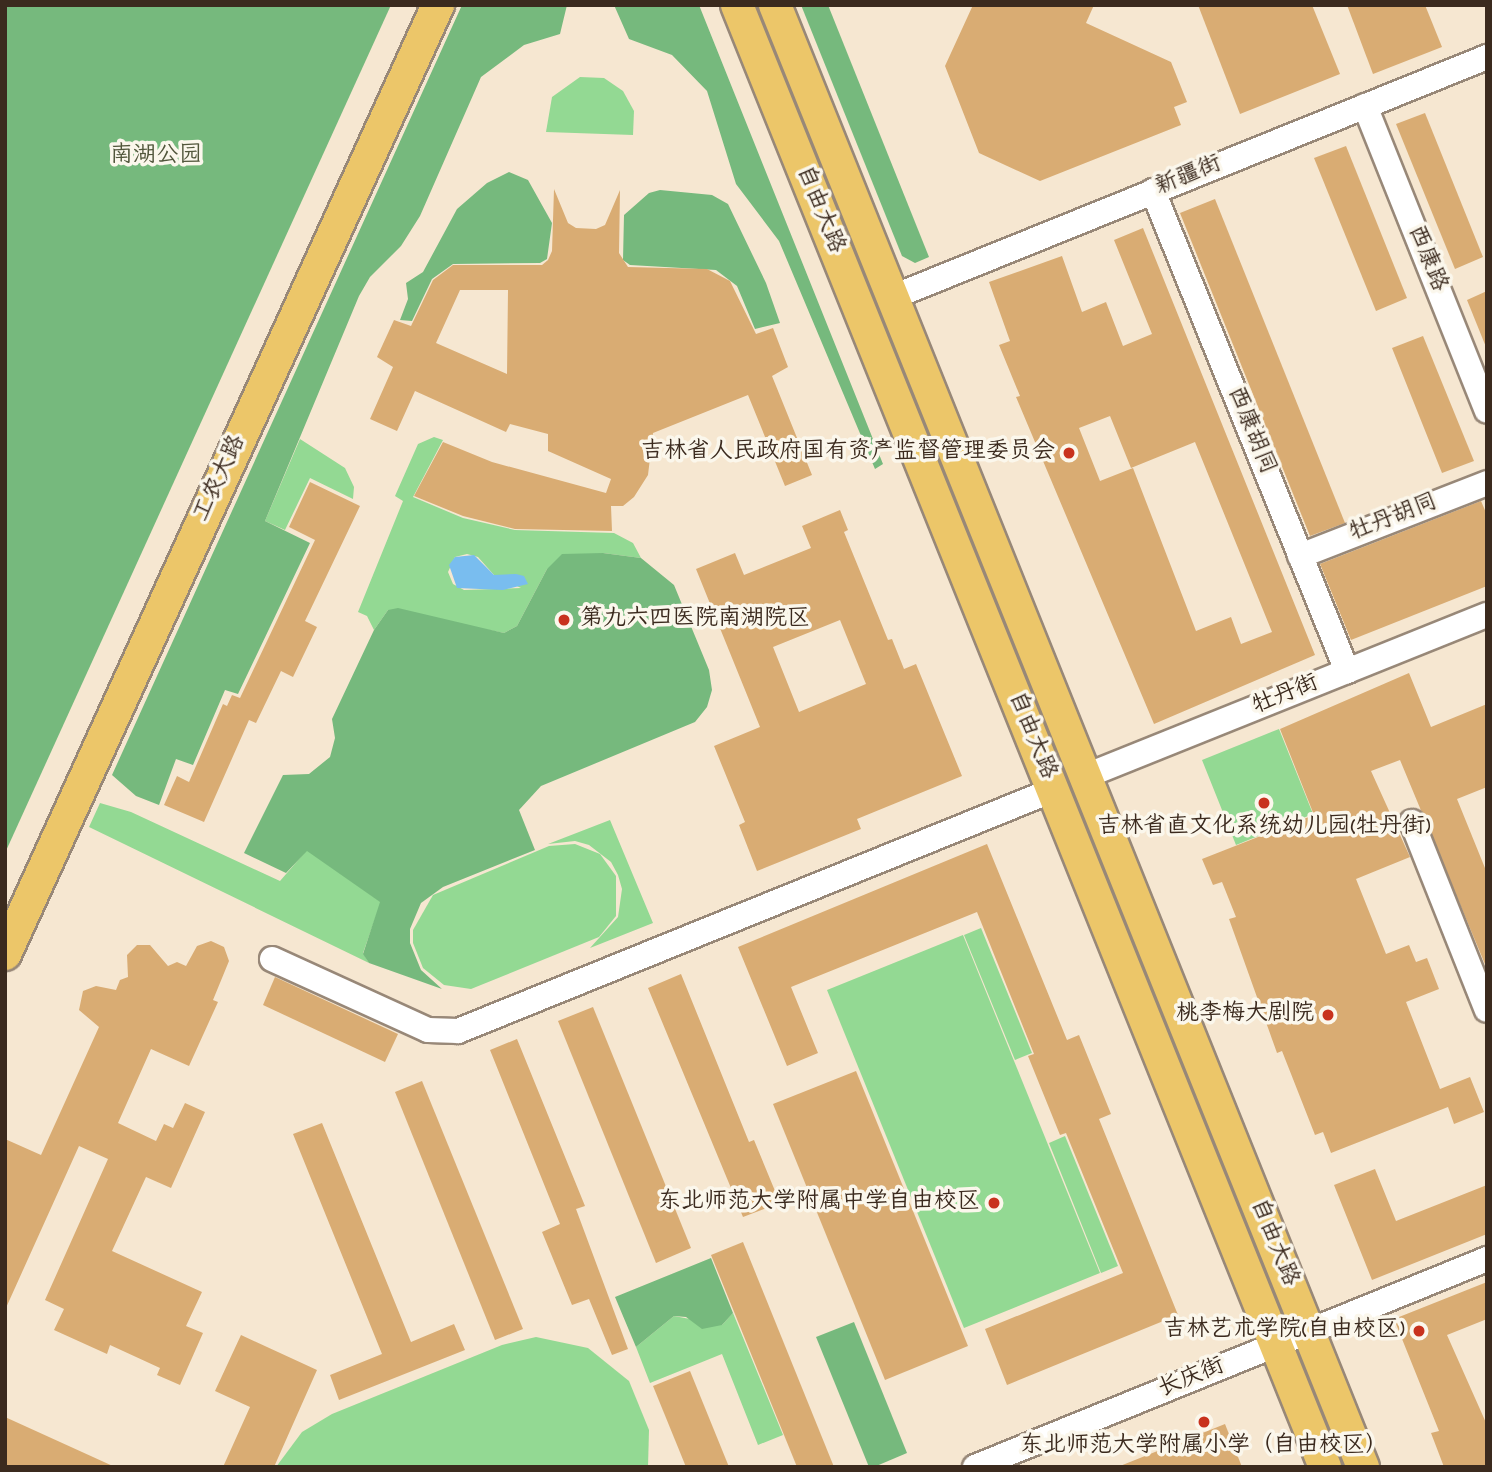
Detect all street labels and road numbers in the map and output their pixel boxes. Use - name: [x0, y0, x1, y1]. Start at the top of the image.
- street label: 新疆街: [1152, 151, 1226, 203]
- street label: 自由大路: [789, 162, 849, 258]
- street label: 西康路: [1400, 222, 1452, 296]
- street label: 西康胡同: [1220, 383, 1280, 479]
- street label: 工农大路: [189, 431, 253, 527]
- street label: 牡丹胡同: [1346, 490, 1442, 548]
- street label: 牡丹街: [1249, 670, 1323, 722]
- street label: 自由大路: [1001, 688, 1061, 784]
- street label: 自由大路: [1243, 1195, 1303, 1291]
- street label: 长庆街: [1155, 1353, 1229, 1405]

